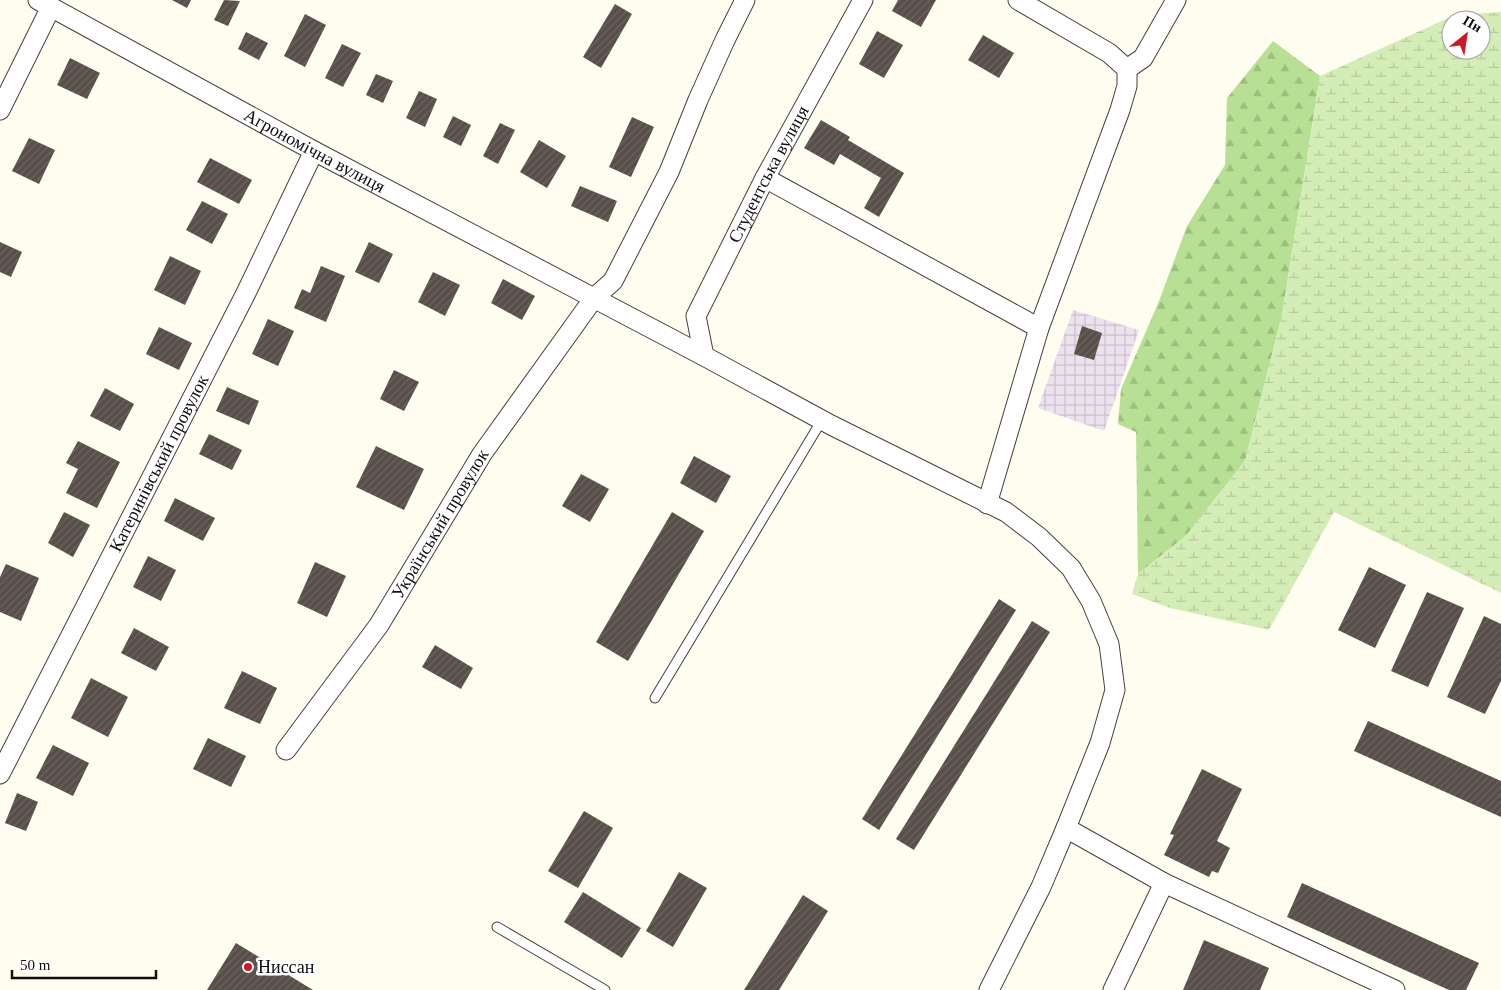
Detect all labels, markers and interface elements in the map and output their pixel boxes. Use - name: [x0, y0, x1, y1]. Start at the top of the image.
- north arrow: [1441, 10, 1491, 60]
- text: Пн: [1460, 13, 1484, 35]
- street label: Студентська вулиця: [724, 102, 813, 246]
- street label: Агрономічна вулиця: [241, 105, 388, 197]
- street label: Катеринівський провулок: [105, 371, 213, 555]
- street label: Український провулок: [387, 445, 493, 602]
- scale bar: [12, 948, 156, 980]
- text: 50 m: [20, 957, 51, 973]
- place label: Ниссан: [258, 957, 315, 977]
- marker: Ниссан: [242, 961, 254, 973]

